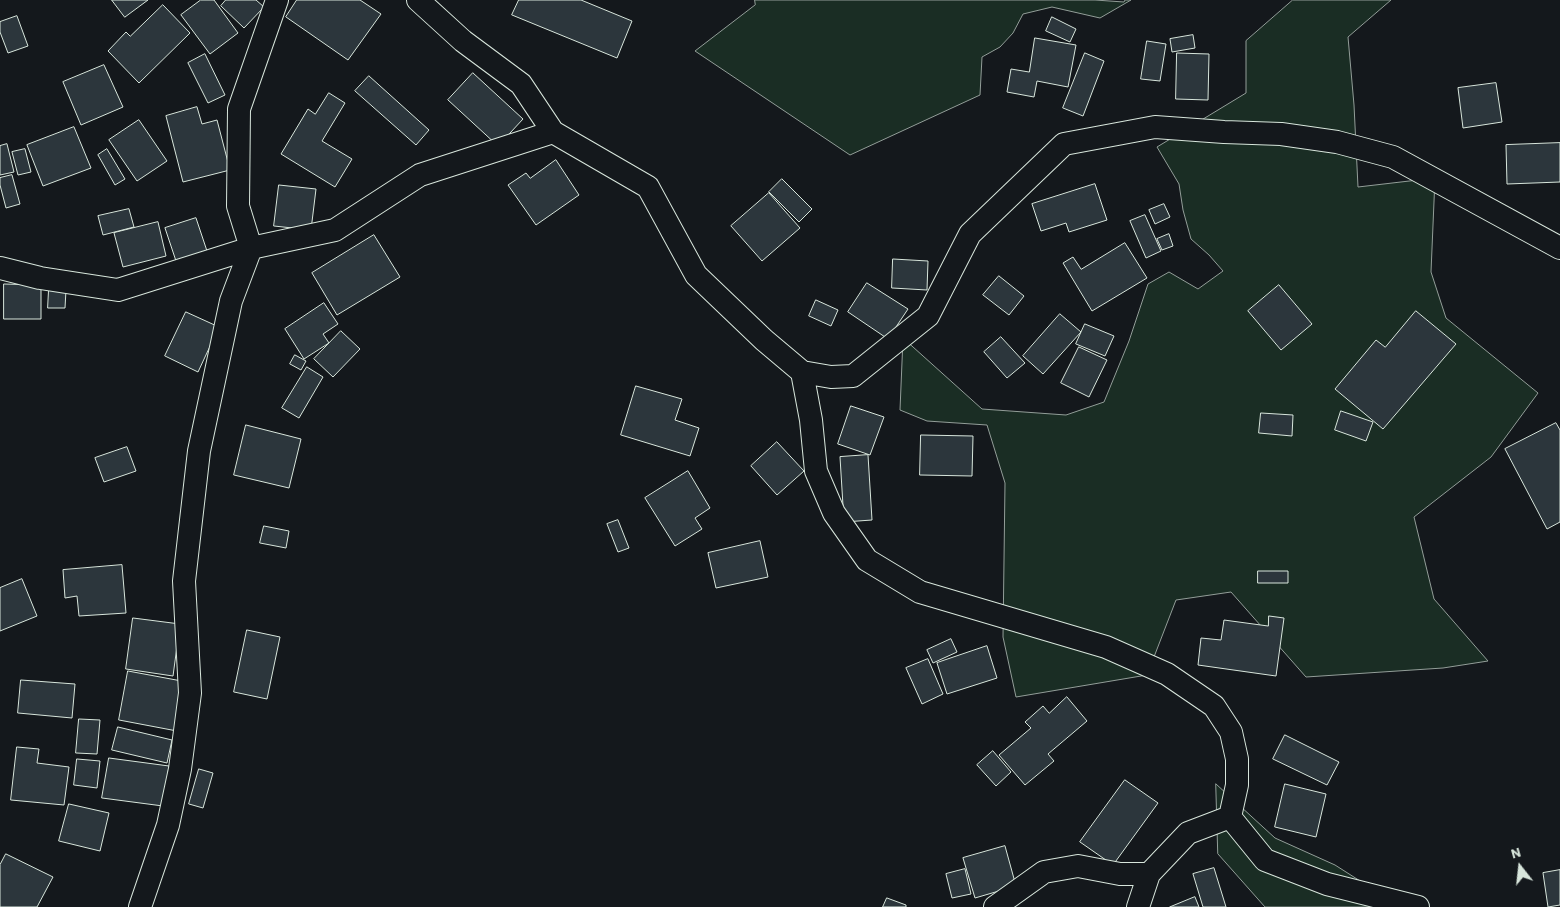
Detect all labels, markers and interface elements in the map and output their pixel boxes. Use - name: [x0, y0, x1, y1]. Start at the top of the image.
- north arrow: [1495, 842, 1545, 892]
- text: N: [1509, 843, 1523, 862]

